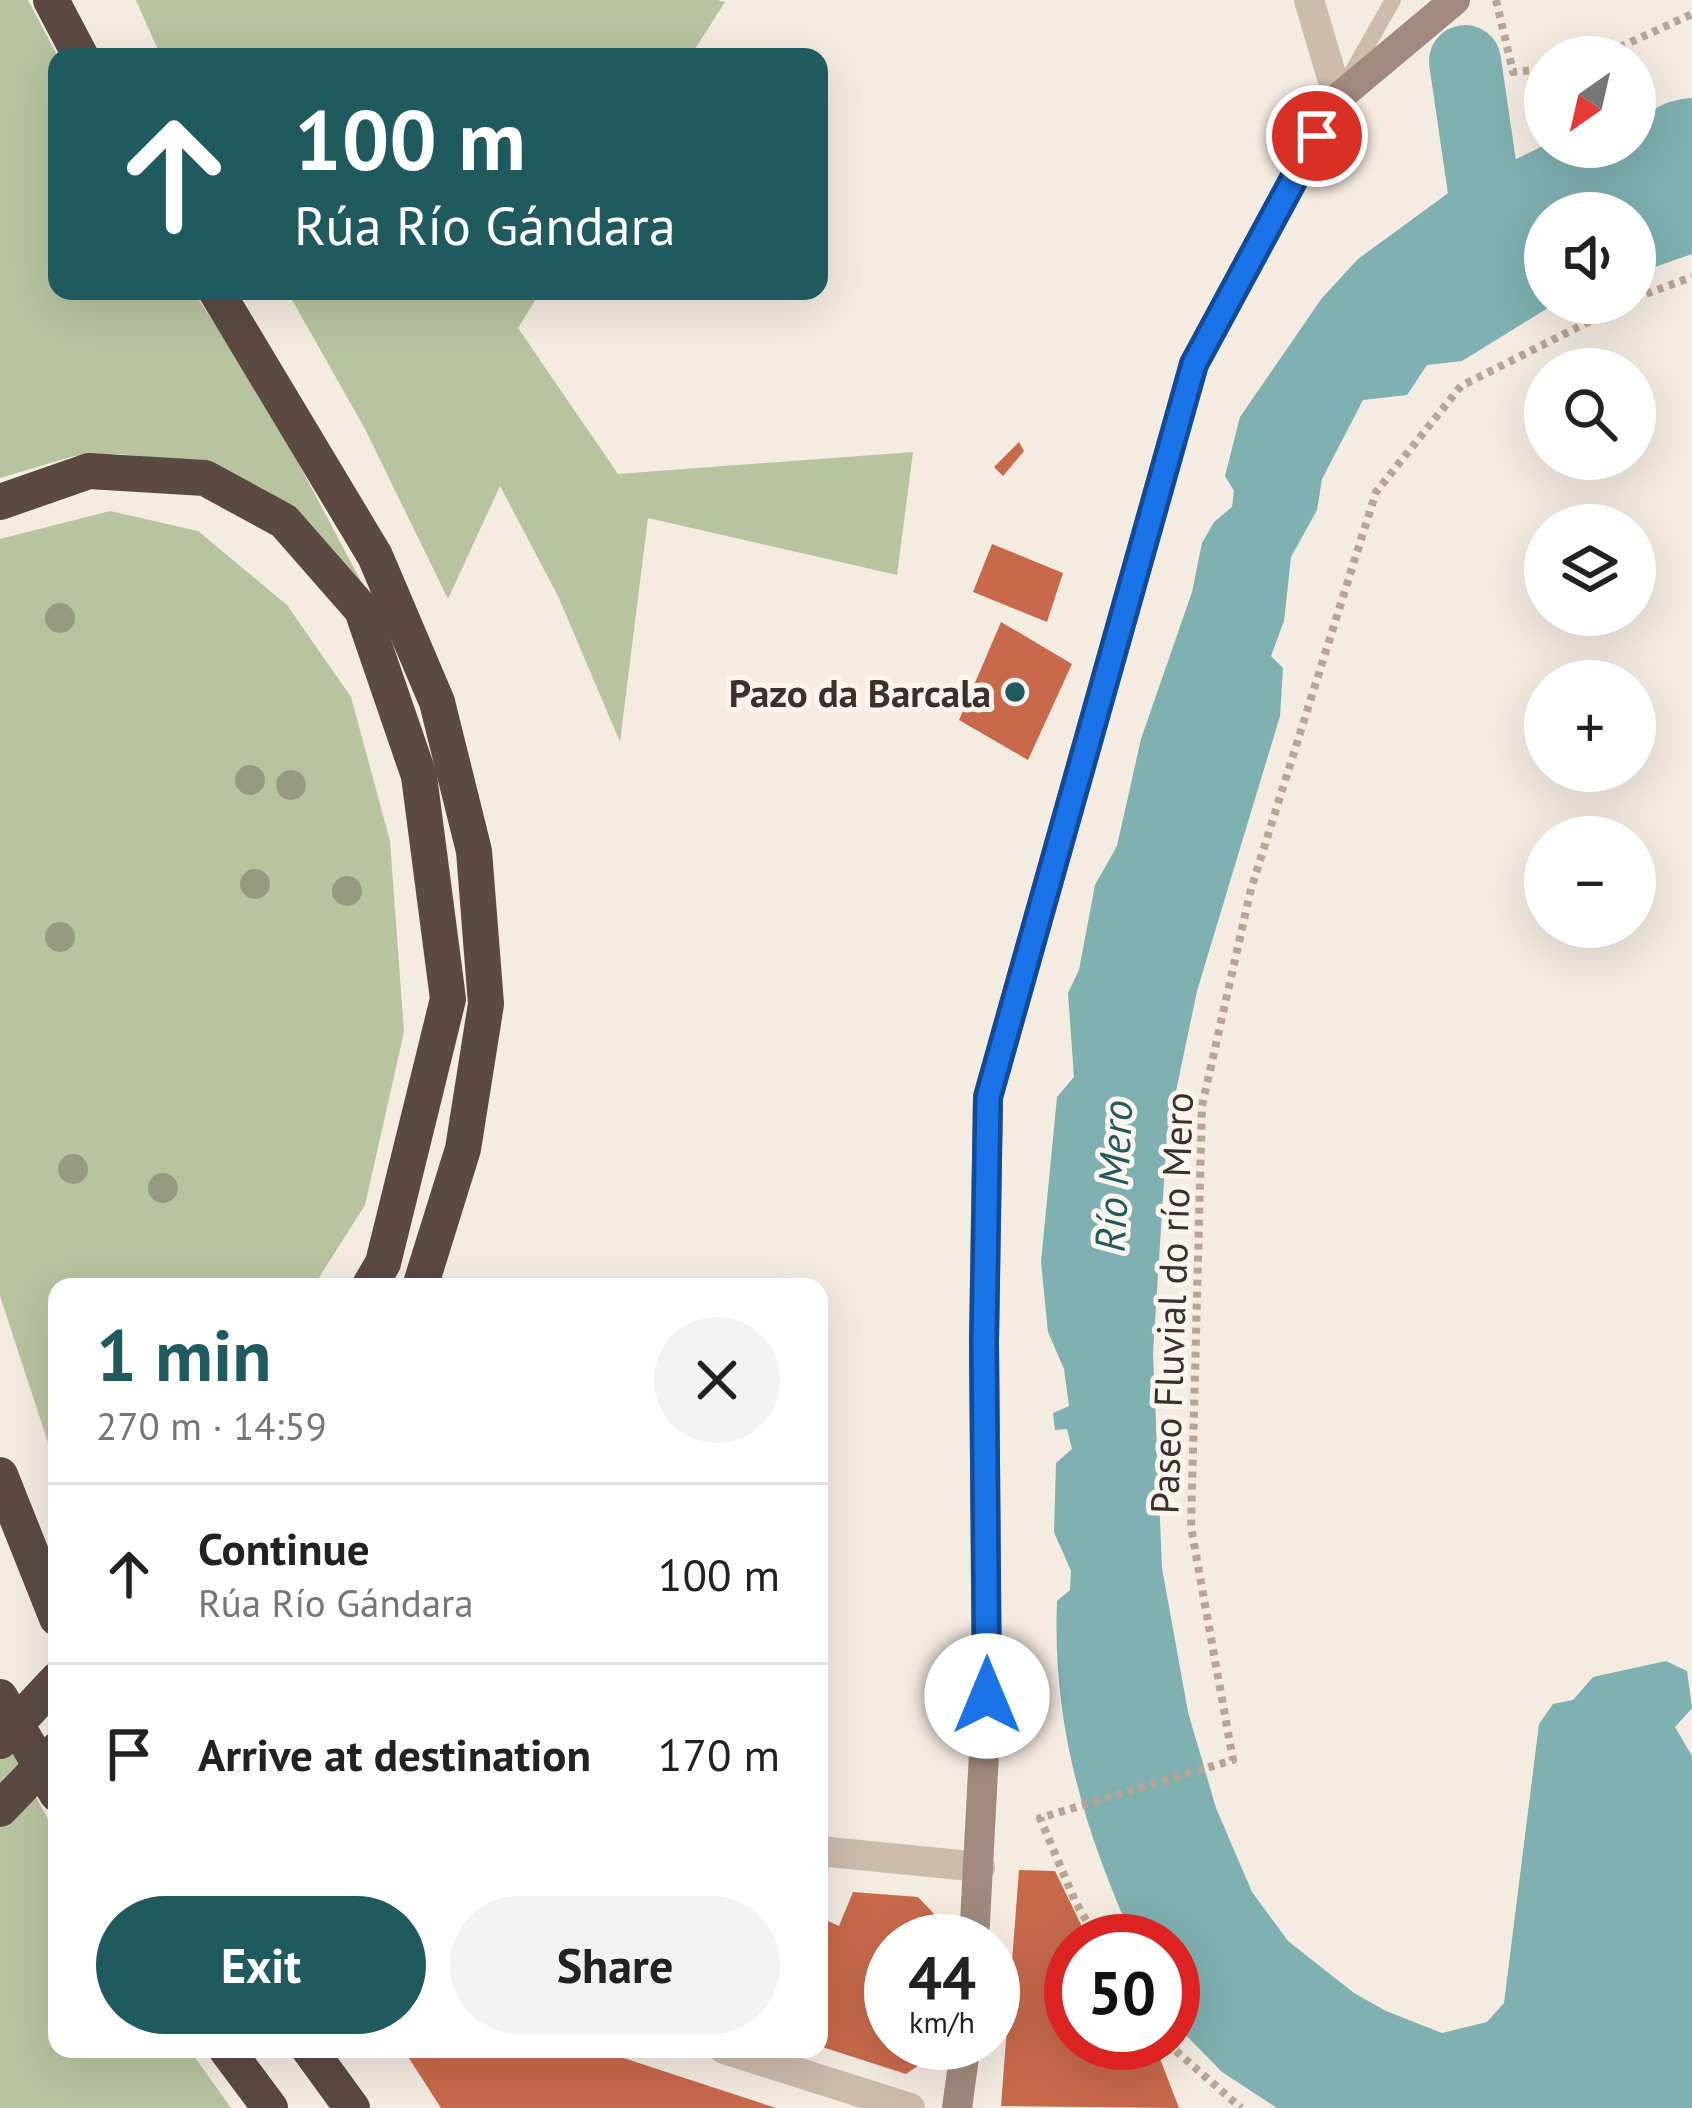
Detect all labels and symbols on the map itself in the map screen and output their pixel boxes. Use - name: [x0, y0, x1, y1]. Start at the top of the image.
- north arrow: [1524, 36, 1656, 168]
- pin: [1266, 85, 1368, 187]
- place label: Pazo da Barcala: [729, 667, 991, 718]
- marker: Pazo da Barcala: [1002, 679, 1028, 705]
- street label: Paseo Fluvial do río Mero: [1138, 1091, 1204, 1515]
- water label: Río Mero: [1082, 1099, 1144, 1253]
- position arrow: [924, 1633, 1050, 1759]
- speed limit sign: 50: [1044, 1914, 1200, 2070]

